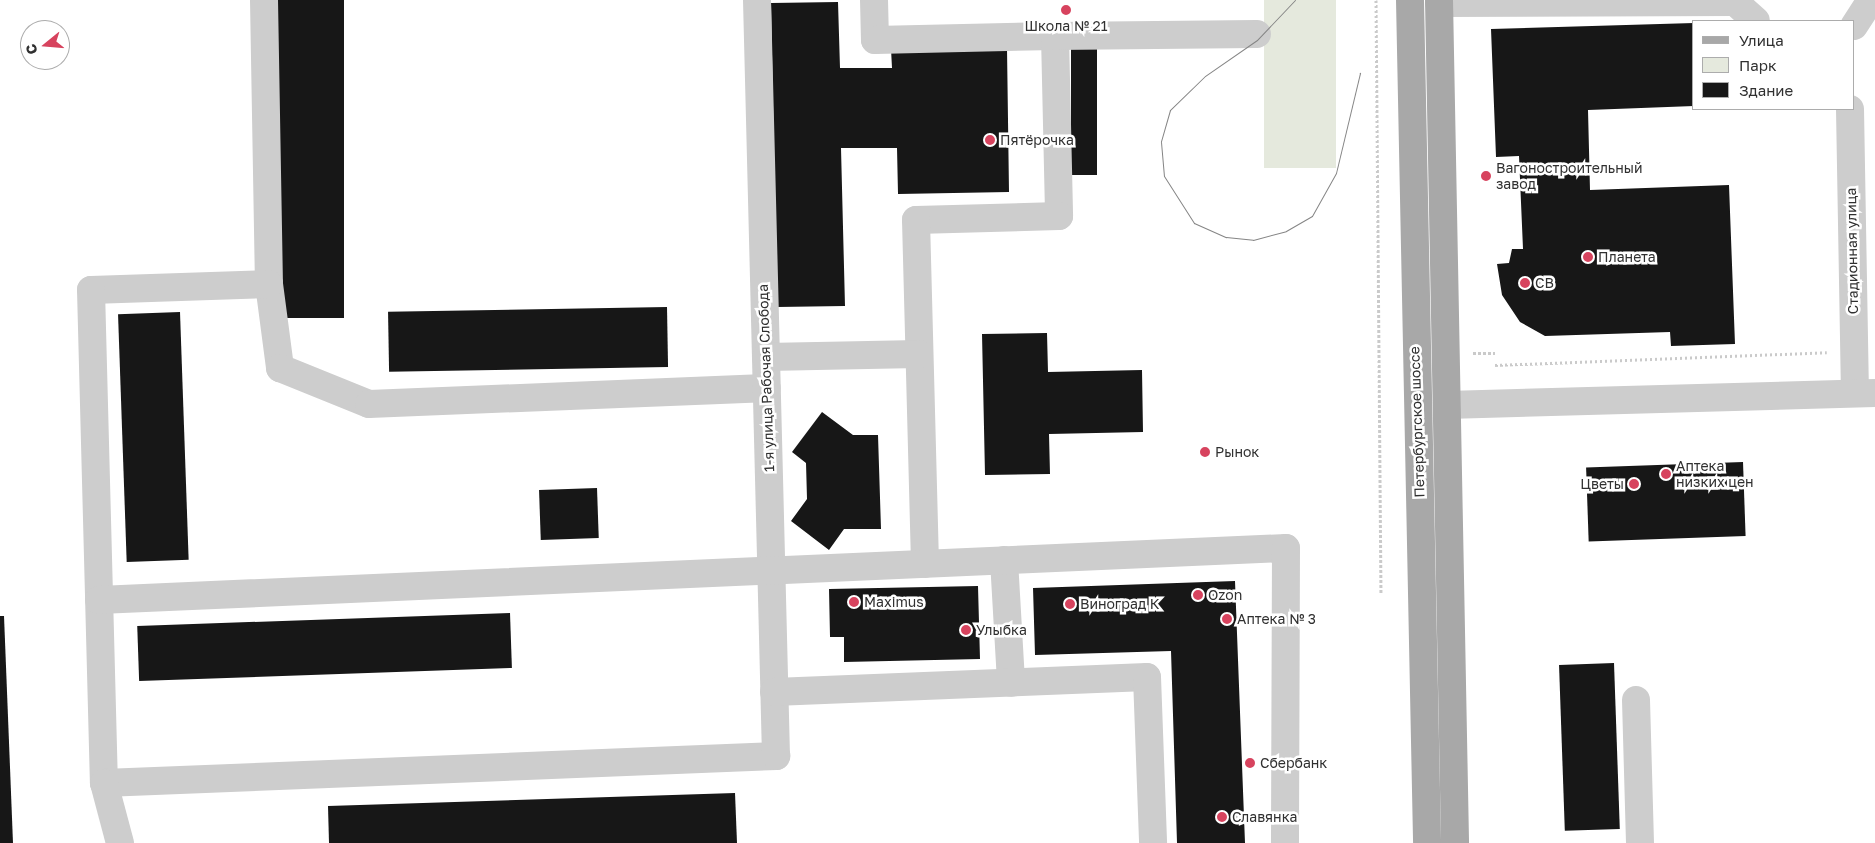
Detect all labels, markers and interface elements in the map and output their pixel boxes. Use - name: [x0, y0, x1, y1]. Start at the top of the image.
- marker: Школа № 21: [1060, 4, 1072, 16]
- place label: Школа № 21: [1025, 18, 1107, 34]
- north arrow: [20, 20, 70, 70]
- legend: [1692, 20, 1855, 110]
- text: Улица: [1739, 31, 1784, 49]
- text: С: [22, 42, 41, 56]
- text: Парк: [1739, 56, 1777, 74]
- text: Здание: [1739, 81, 1793, 99]
- place label: Пятёрочка: [1000, 132, 1074, 148]
- marker: Пятёрочка: [984, 134, 996, 146]
- place label: Вагоностроительный завод: [1496, 160, 1643, 192]
- marker: Вагоностроительный завод: [1480, 170, 1492, 182]
- street label: Стадионная улица: [1842, 187, 1862, 315]
- place label: Планета: [1598, 249, 1656, 265]
- marker: Планета: [1582, 251, 1594, 263]
- place label: СВ: [1535, 275, 1554, 291]
- marker: СВ: [1519, 277, 1531, 289]
- street label: 1-я улица Рабочая Слобода: [754, 284, 778, 472]
- street label: Петербургское шоссе: [1406, 346, 1428, 498]
- place label: Рынок: [1215, 444, 1259, 460]
- marker: Рынок: [1199, 446, 1211, 458]
- place label: Аптека низких цен: [1676, 458, 1754, 491]
- marker: Аптека низких цен: [1660, 468, 1672, 480]
- place label: Цветы: [1580, 476, 1624, 492]
- marker: Цветы: [1628, 478, 1640, 490]
- place label: Ozon: [1208, 587, 1242, 603]
- marker: Ozon: [1192, 589, 1204, 601]
- place label: Maximus: [864, 594, 924, 610]
- marker: Maximus: [848, 596, 860, 608]
- place label: Виноград К: [1080, 596, 1160, 612]
- marker: Виноград К: [1064, 598, 1076, 610]
- place label: Аптека № 3: [1237, 611, 1316, 627]
- marker: Аптека № 3: [1221, 613, 1233, 625]
- place label: Улыбка: [976, 622, 1027, 638]
- marker: Улыбка: [960, 624, 972, 636]
- place label: Сбербанк: [1260, 755, 1327, 771]
- marker: Сбербанк: [1244, 757, 1256, 769]
- place label: Славянка: [1232, 809, 1297, 825]
- marker: Славянка: [1216, 811, 1228, 823]

